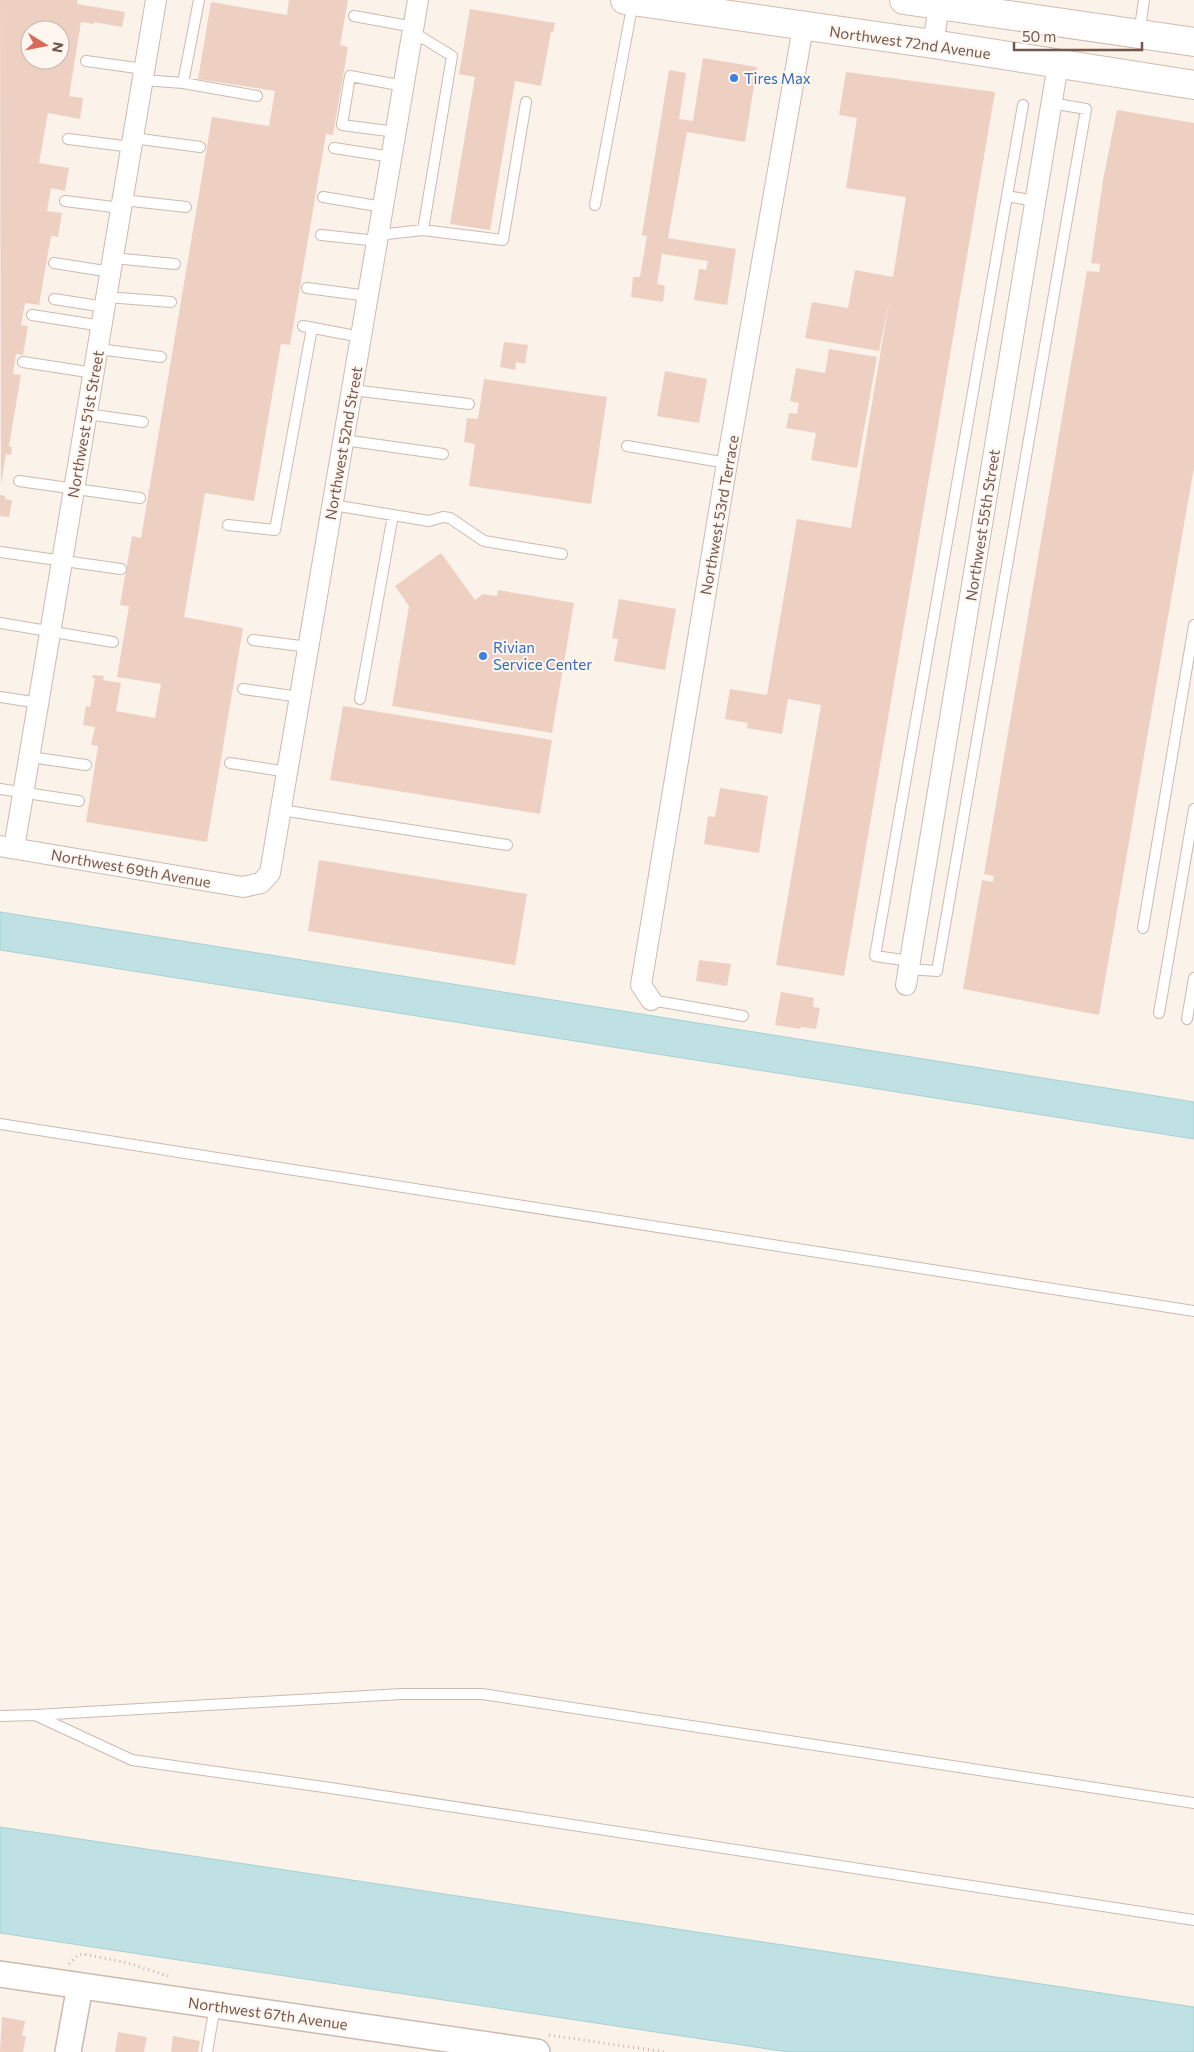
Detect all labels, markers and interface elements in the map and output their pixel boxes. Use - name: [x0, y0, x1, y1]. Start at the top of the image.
- north arrow: [20, 20, 70, 70]
- scale bar: [1014, 20, 1142, 52]
- street label: Northwest 72nd Avenue: [828, 22, 992, 62]
- text: 50 m: [1022, 27, 1056, 45]
- text: N: [49, 41, 68, 54]
- place label: Tires Max: [744, 69, 811, 87]
- marker: Tires Max: [728, 72, 740, 84]
- street label: Northwest 51st Street: [63, 349, 107, 499]
- street label: Northwest 52nd Street: [321, 365, 365, 521]
- street label: Northwest 53rd Terrace: [696, 434, 742, 596]
- street label: Northwest 55th Street: [961, 448, 1003, 602]
- place label: Rivian Service Center: [493, 638, 592, 673]
- marker: Rivian Service Center: [477, 650, 489, 662]
- street label: Northwest 69th Avenue: [50, 845, 212, 891]
- street label: Northwest 67th Avenue: [187, 1993, 349, 2033]

